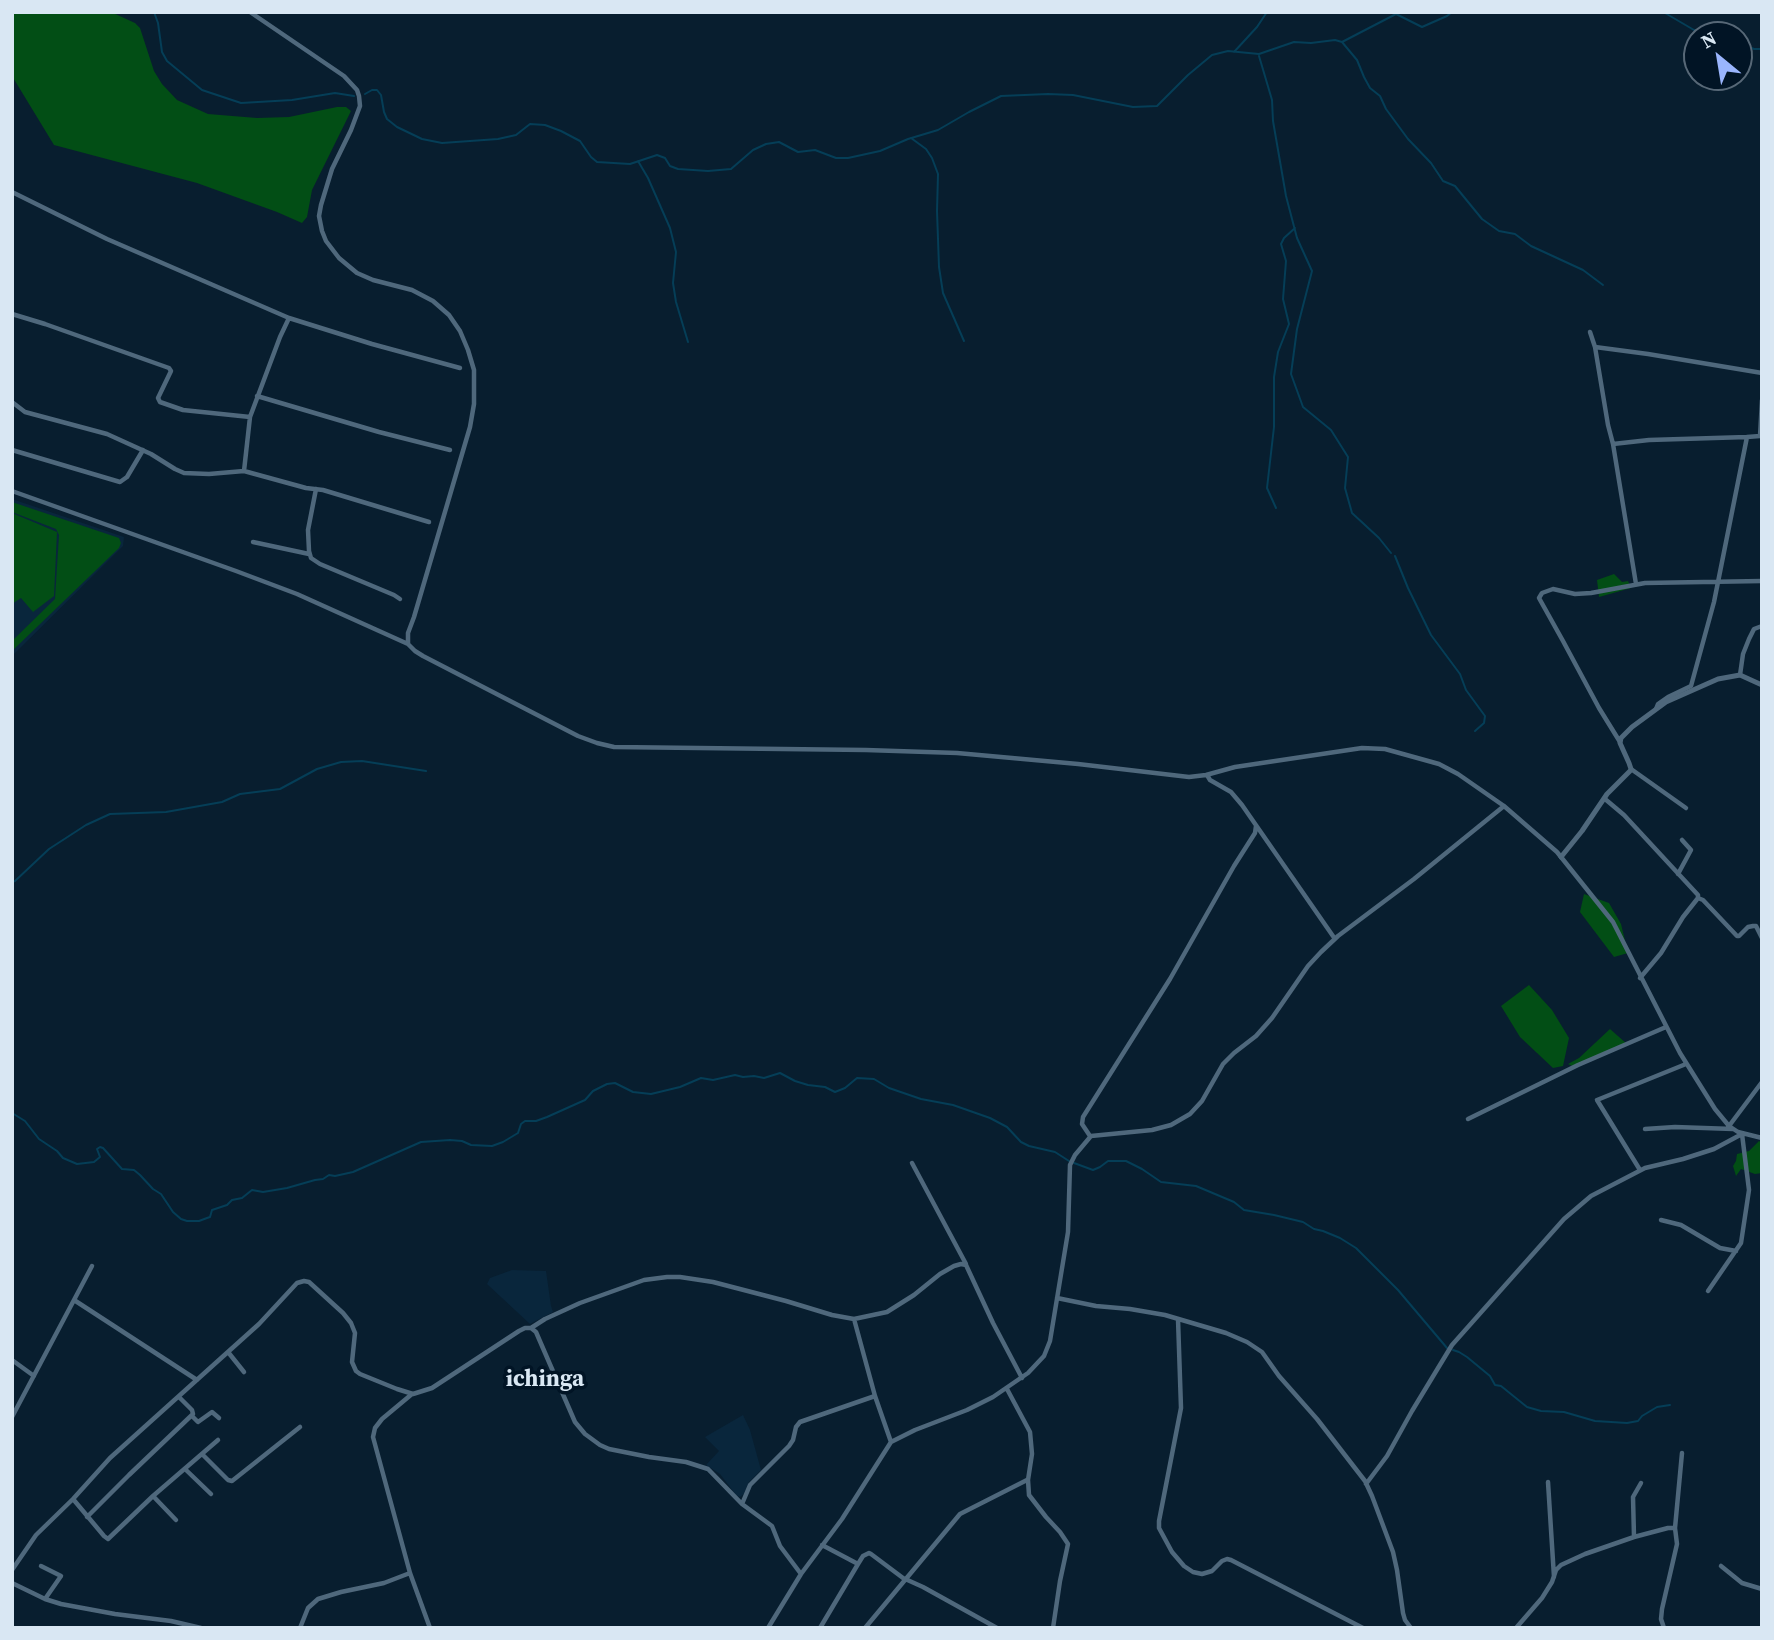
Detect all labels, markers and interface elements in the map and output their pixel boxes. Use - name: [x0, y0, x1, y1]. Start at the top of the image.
- north arrow: [1683, 21, 1753, 91]
- text: N: [1696, 25, 1721, 54]
- district label: ichinga: [506, 1366, 584, 1394]

